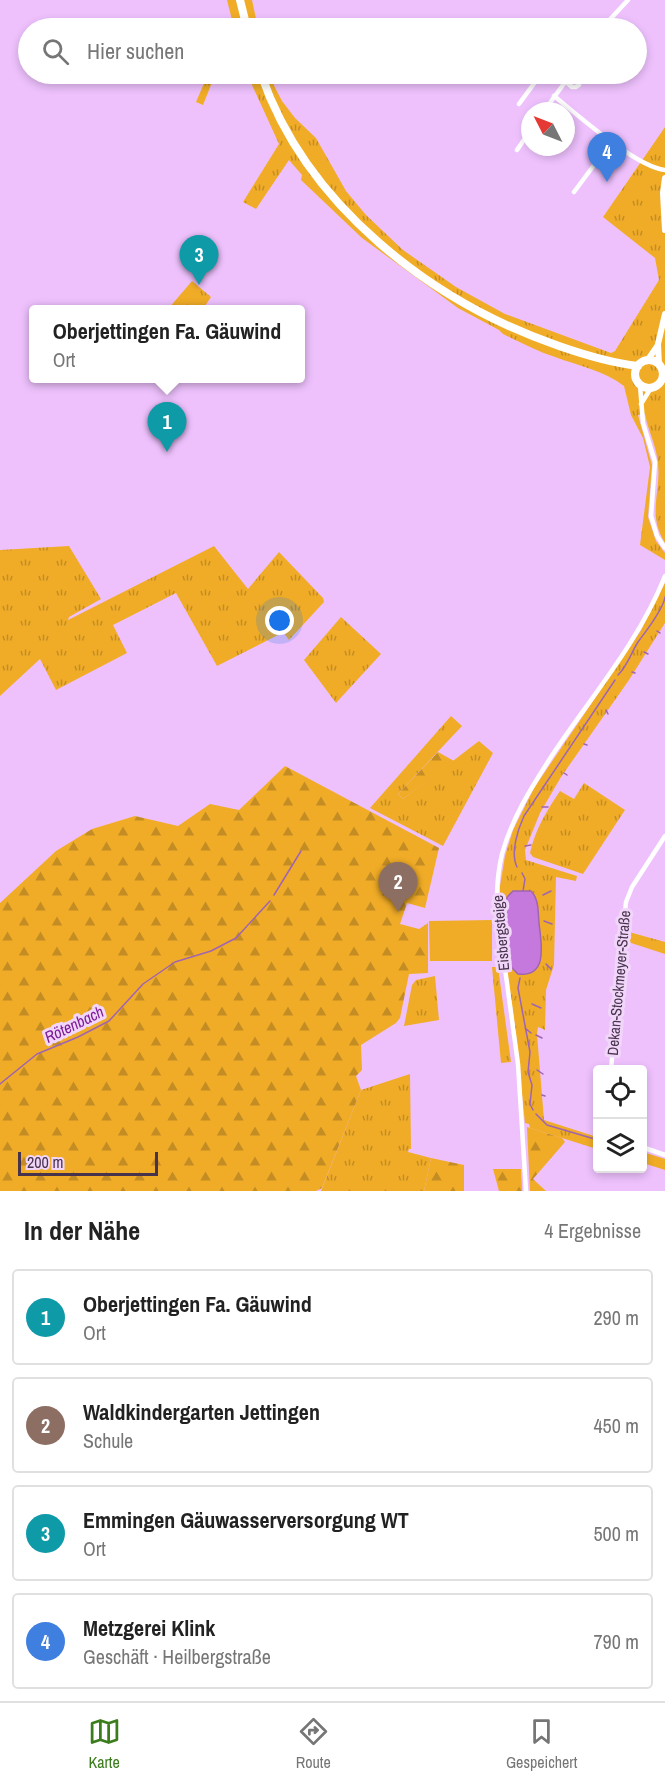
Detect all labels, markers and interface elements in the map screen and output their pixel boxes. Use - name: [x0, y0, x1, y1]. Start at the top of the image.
- search box: [18, 18, 647, 84]
- icon: search: [39, 35, 72, 68]
- text: Hier suchen: [87, 36, 184, 66]
- north arrow: [521, 102, 575, 156]
- pin: 4: [588, 132, 626, 182]
- pin: 3: [180, 236, 218, 285]
- popup: [29, 305, 305, 383]
- text: Oberjettingen Fa. Gäuwind: [53, 316, 281, 346]
- text: Ort: [53, 346, 75, 373]
- pin: 1: [148, 402, 186, 452]
- your location: [265, 606, 294, 635]
- pin: 2: [378, 862, 418, 912]
- street label: Eisbergsteige: [487, 894, 514, 972]
- street label: Dekan-Stockmeyer-Straße: [602, 909, 635, 1056]
- water label: Rötenbach: [41, 1000, 107, 1048]
- map controls: [593, 1065, 647, 1173]
- button: locate: [593, 1065, 647, 1119]
- button: layers: [593, 1119, 647, 1173]
- scale bar: [18, 1149, 158, 1176]
- text: 200 m: [27, 1151, 63, 1173]
- text: In der Nähe: [24, 1213, 140, 1248]
- text: 4 Ergebnisse: [544, 1217, 641, 1244]
- text: Oberjettingen Fa. Gäuwind: [83, 1289, 312, 1319]
- text: 1: [41, 1304, 50, 1331]
- text: 290 m: [593, 1304, 639, 1331]
- text: Ort: [83, 1319, 106, 1346]
- text: Waldkindergarten Jettingen: [83, 1397, 320, 1427]
- text: 2: [41, 1412, 50, 1439]
- text: 450 m: [593, 1412, 639, 1439]
- text: Schule: [83, 1427, 133, 1454]
- text: Emmingen Gäuwasserversorgung WT: [83, 1505, 409, 1535]
- text: 3: [41, 1520, 50, 1547]
- text: 500 m: [593, 1520, 639, 1547]
- text: Ort: [83, 1535, 106, 1562]
- text: Metzgerei Klink: [83, 1613, 215, 1643]
- text: 4: [41, 1628, 50, 1655]
- text: 790 m: [593, 1628, 639, 1655]
- text: Geschäft · Heilbergstraße: [83, 1643, 271, 1670]
- tab: Karte: [88, 1715, 121, 1773]
- tab: Route: [296, 1715, 331, 1773]
- tab: Gespeichert: [506, 1715, 577, 1773]

